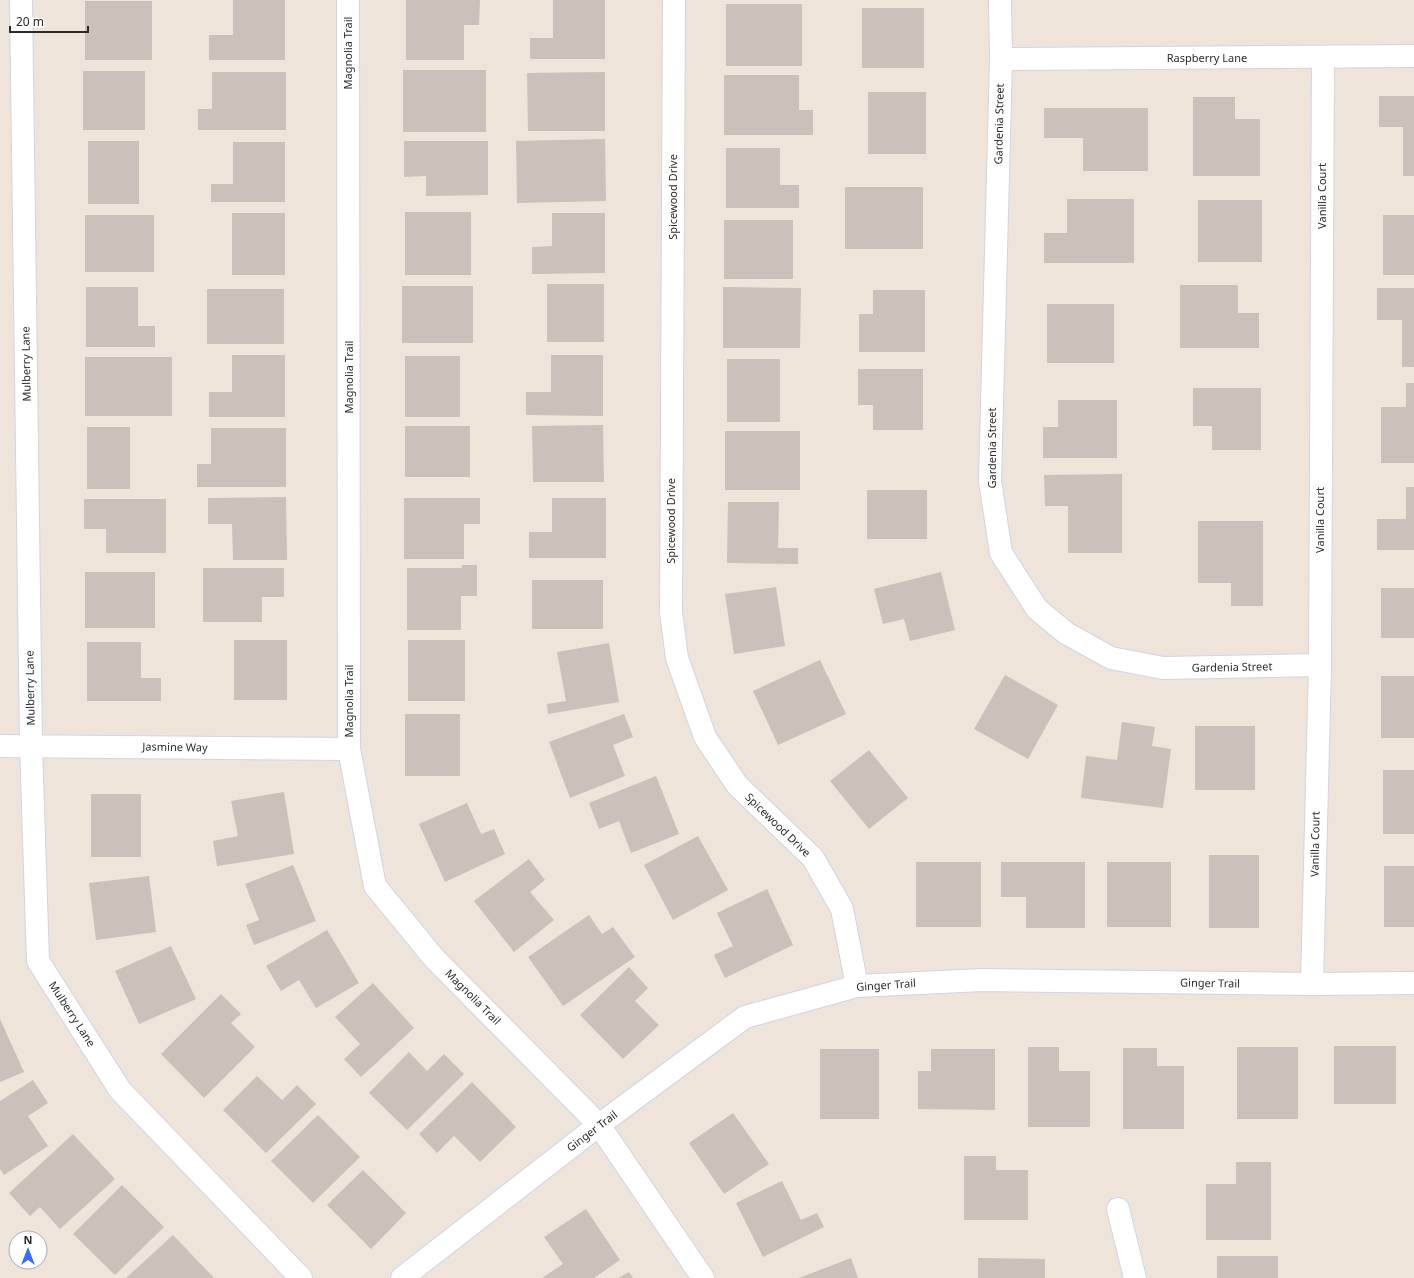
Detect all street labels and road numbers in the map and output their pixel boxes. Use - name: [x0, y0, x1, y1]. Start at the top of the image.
- street label: Magnolia Trail: [340, 17, 355, 89]
- street label: Raspberry Lane: [1167, 50, 1247, 65]
- street label: Gardenia Street: [990, 83, 1007, 165]
- street label: Spicewood Drive: [665, 154, 680, 240]
- street label: Vanilla Court: [1314, 163, 1329, 229]
- street label: Mulberry Lane: [17, 326, 34, 402]
- street label: Magnolia Trail: [341, 341, 356, 413]
- street label: Gardenia Street: [984, 408, 999, 488]
- street label: Spicewood Drive: [663, 478, 678, 564]
- street label: Vanilla Court: [1312, 487, 1327, 553]
- street label: Mulberry Lane: [21, 650, 38, 726]
- street label: Gardenia Street: [1191, 658, 1273, 675]
- street label: Magnolia Trail: [341, 665, 356, 737]
- street label: Jasmine Way: [141, 738, 208, 755]
- street label: Spicewood Drive: [742, 789, 814, 860]
- street label: Vanilla Court: [1306, 811, 1323, 877]
- street label: Magnolia Trail: [442, 966, 504, 1028]
- street label: Ginger Trail: [1180, 974, 1240, 991]
- street label: Ginger Trail: [856, 975, 916, 994]
- street label: Mulberry Lane: [46, 978, 99, 1049]
- street label: Ginger Trail: [563, 1107, 620, 1155]

